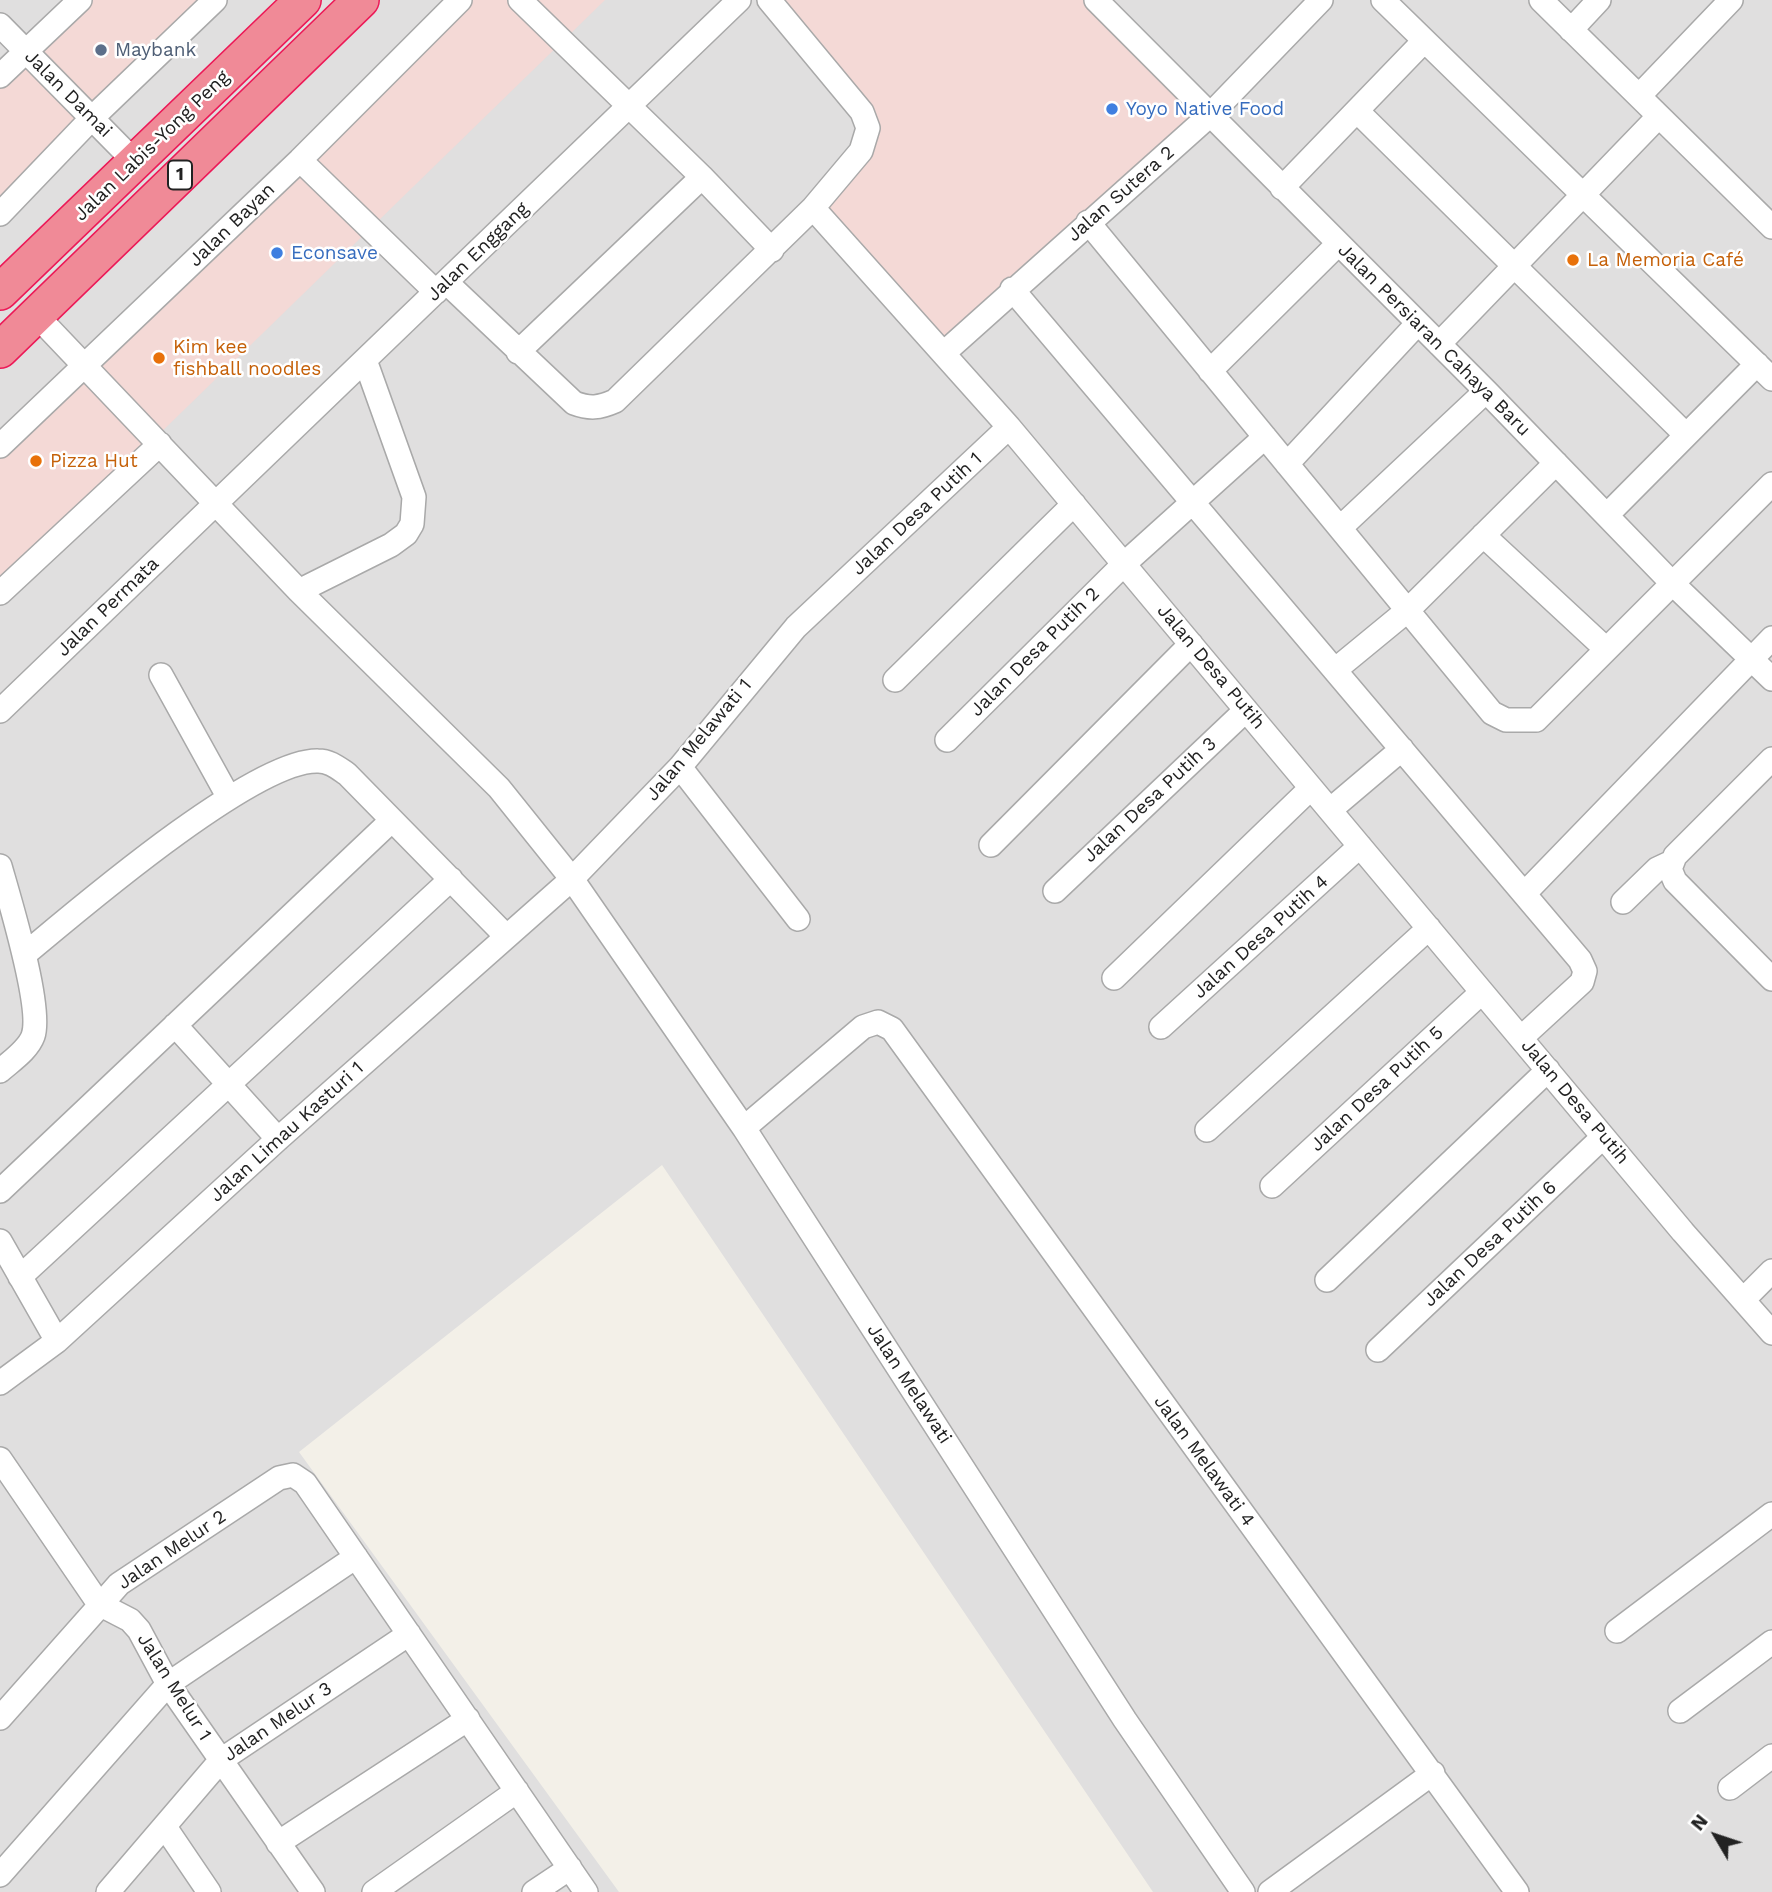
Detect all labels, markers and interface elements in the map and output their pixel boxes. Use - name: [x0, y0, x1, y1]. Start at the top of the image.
- place label: Maybank: [115, 39, 196, 61]
- marker: Maybank: [93, 42, 109, 58]
- street label: Jalan Damai: [20, 46, 116, 142]
- street label: Jalan Labis-Yong Peng: [70, 66, 234, 226]
- place label: Yoyo Native Food: [1126, 98, 1284, 120]
- marker: Yoyo Native Food: [1104, 101, 1120, 117]
- street label: Jalan Sutera 2: [1063, 141, 1179, 247]
- road number: 1: [168, 160, 192, 190]
- street label: Jalan Bayan: [184, 178, 280, 272]
- street label: Jalan Enggang: [422, 198, 534, 306]
- street label: Jalan Persiaran Cahaya Baru: [1333, 239, 1535, 441]
- place label: Econsave: [291, 242, 378, 264]
- marker: Econsave: [269, 245, 285, 261]
- place label: La Memoria Café: [1587, 249, 1744, 271]
- marker: La Memoria Café: [1565, 252, 1581, 268]
- place label: Kim kee fishball noodles: [173, 336, 321, 380]
- marker: Kim kee fishball noodles: [151, 350, 167, 366]
- street label: Jalan Desa Putih 1: [847, 448, 987, 580]
- place label: Pizza Hut: [50, 450, 138, 472]
- marker: Pizza Hut: [28, 453, 44, 469]
- street label: Jalan Permata: [52, 552, 164, 662]
- street label: Jalan Desa Putih 2: [966, 583, 1104, 721]
- street label: Jalan Desa Putih: [1152, 600, 1270, 734]
- street label: Jalan Melawati 1: [641, 674, 757, 806]
- street label: Jalan Desa Putih 3: [1079, 732, 1221, 868]
- street label: Jalan Desa Putih 4: [1189, 870, 1333, 1004]
- street label: Jalan Desa Putih 5: [1306, 1021, 1448, 1157]
- street label: Jalan Desa Putih: [1516, 1035, 1634, 1169]
- street label: Jalan Limau Kasturi 1: [206, 1057, 368, 1207]
- street label: Jalan Desa Putih 6: [1419, 1176, 1561, 1312]
- street label: Jalan Melawati: [862, 1320, 956, 1448]
- street label: Jalan Melawati 4: [1149, 1391, 1259, 1531]
- street label: Jalan Melur 2: [113, 1505, 231, 1595]
- street label: Jalan Melur 1: [132, 1629, 216, 1745]
- street label: Jalan Melur 3: [219, 1677, 337, 1767]
- north arrow: [1681, 1801, 1751, 1871]
- text: N: [1686, 1810, 1713, 1835]

